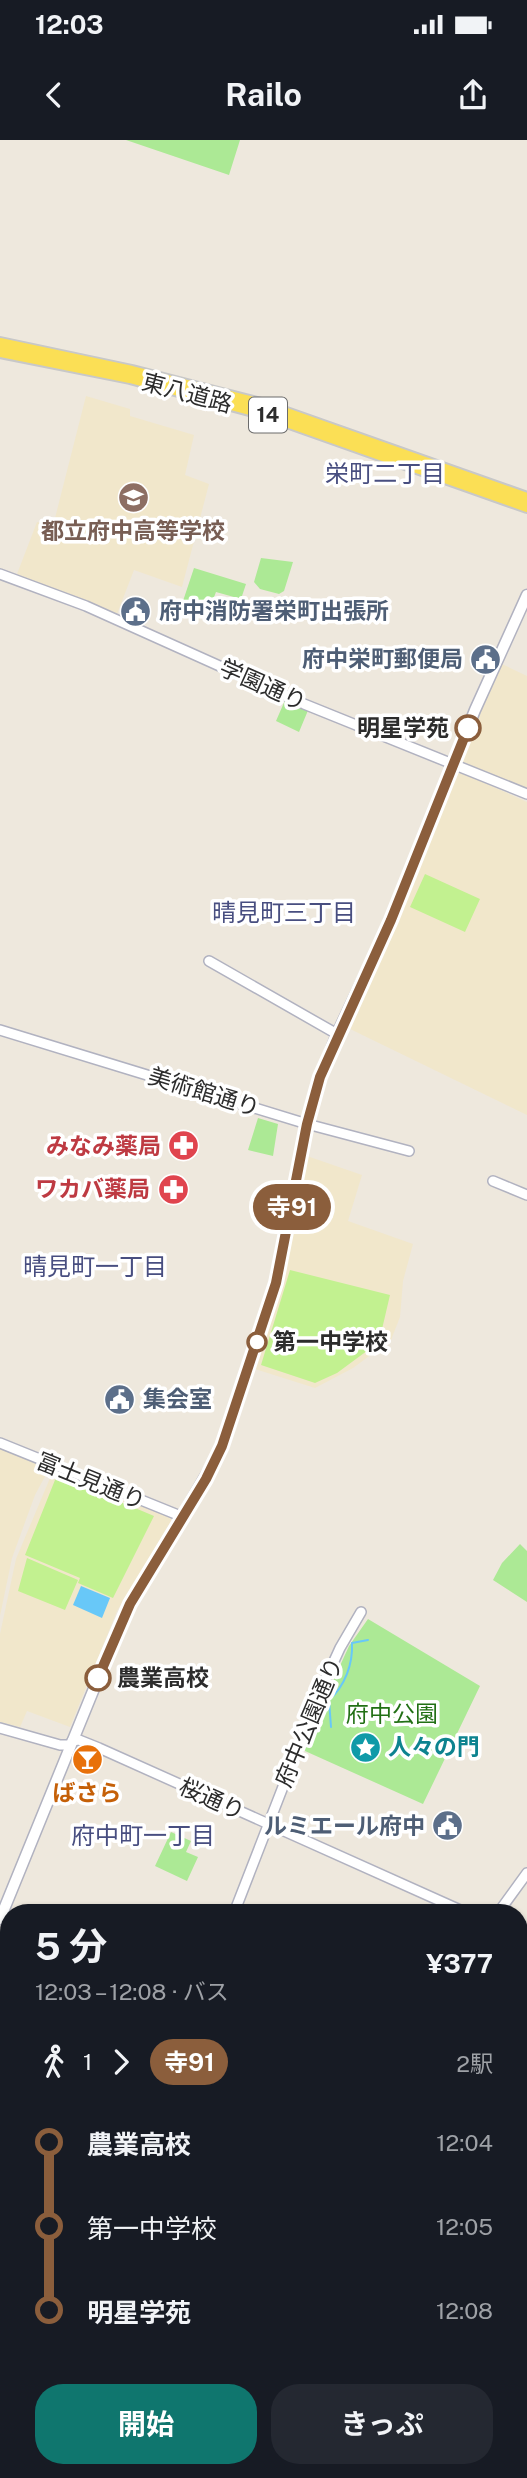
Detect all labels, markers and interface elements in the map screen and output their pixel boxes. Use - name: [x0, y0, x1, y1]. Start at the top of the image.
- text: 12:03: [35, 9, 104, 40]
- icon: back: [35, 76, 73, 114]
- text: Railo: [225, 76, 302, 113]
- icon: share: [454, 76, 492, 114]
- street label: 東八道路: [139, 368, 235, 417]
- road number: 14: [249, 398, 287, 432]
- district label: 栄町二丁目: [325, 459, 445, 487]
- school or university icon: 都立府中高等学校: [116, 480, 150, 514]
- place label: 都立府中高等学校: [41, 517, 225, 544]
- public building icon: 府中消防署栄町出張所: [119, 594, 153, 628]
- place label: 府中消防署栄町出張所: [159, 597, 389, 624]
- public building icon: 府中栄町郵便局: [469, 642, 503, 676]
- place label: 府中栄町郵便局: [302, 645, 463, 672]
- street label: 学園通り: [216, 654, 311, 716]
- place label: 明星学苑: [357, 714, 449, 741]
- marker: 明星学苑: [455, 715, 481, 741]
- district label: 晴見町三丁目: [212, 898, 356, 926]
- street label: 美術館通り: [145, 1062, 263, 1121]
- pharmacy icon: みなみ薬局: [167, 1129, 201, 1163]
- place label: みなみ薬局: [46, 1132, 161, 1159]
- pharmacy icon: ワカバ薬局: [156, 1172, 190, 1206]
- place label: ワカバ薬局: [35, 1175, 150, 1202]
- line badge: 寺91: [252, 1184, 332, 1230]
- text: 寺91: [267, 1193, 317, 1221]
- district label: 晴見町一丁目: [23, 1252, 167, 1280]
- place label: 第一中学校: [273, 1328, 388, 1355]
- marker: 第一中学校: [247, 1332, 267, 1352]
- public building icon: 集会室: [103, 1382, 137, 1416]
- place label: 集会室: [143, 1385, 212, 1412]
- street label: 富士見通り: [33, 1446, 150, 1515]
- street label: 府中公園通り: [269, 1653, 348, 1791]
- place label: 農業高校: [117, 1664, 209, 1691]
- marker: 農業高校: [85, 1665, 111, 1691]
- park label: 府中公園: [346, 1700, 438, 1727]
- place icon: 人々の門: [348, 1730, 382, 1764]
- place label: 人々の門: [388, 1733, 480, 1760]
- bar icon: ばさら: [70, 1742, 104, 1776]
- street label: 桜通り: [175, 1772, 249, 1825]
- place label: ばさら: [53, 1779, 122, 1806]
- public building icon: ルミエール府中: [431, 1809, 465, 1843]
- place label: ルミエール府中: [264, 1812, 425, 1839]
- district label: 府中町一丁目: [71, 1821, 215, 1849]
- text: 5 分: [35, 1924, 107, 1969]
- text: ¥377: [426, 1948, 493, 1979]
- text: 12:03 – 12:08 · バス: [35, 1978, 229, 2005]
- icon: walk: [35, 2043, 73, 2081]
- icon: forward: [102, 2043, 140, 2081]
- text: 1: [83, 2048, 92, 2075]
- text: 寺91: [164, 2048, 214, 2076]
- text: 2駅: [456, 2050, 493, 2077]
- text: 農業高校: [87, 2129, 191, 2160]
- text: 12:04: [436, 2129, 493, 2156]
- text: 第一中学校: [87, 2213, 217, 2244]
- text: 12:05: [436, 2213, 493, 2240]
- text: 明星学苑: [87, 2297, 191, 2328]
- text: 12:08: [436, 2297, 493, 2324]
- button: 開始: [35, 2384, 257, 2464]
- button: きっぷ: [271, 2384, 493, 2464]

